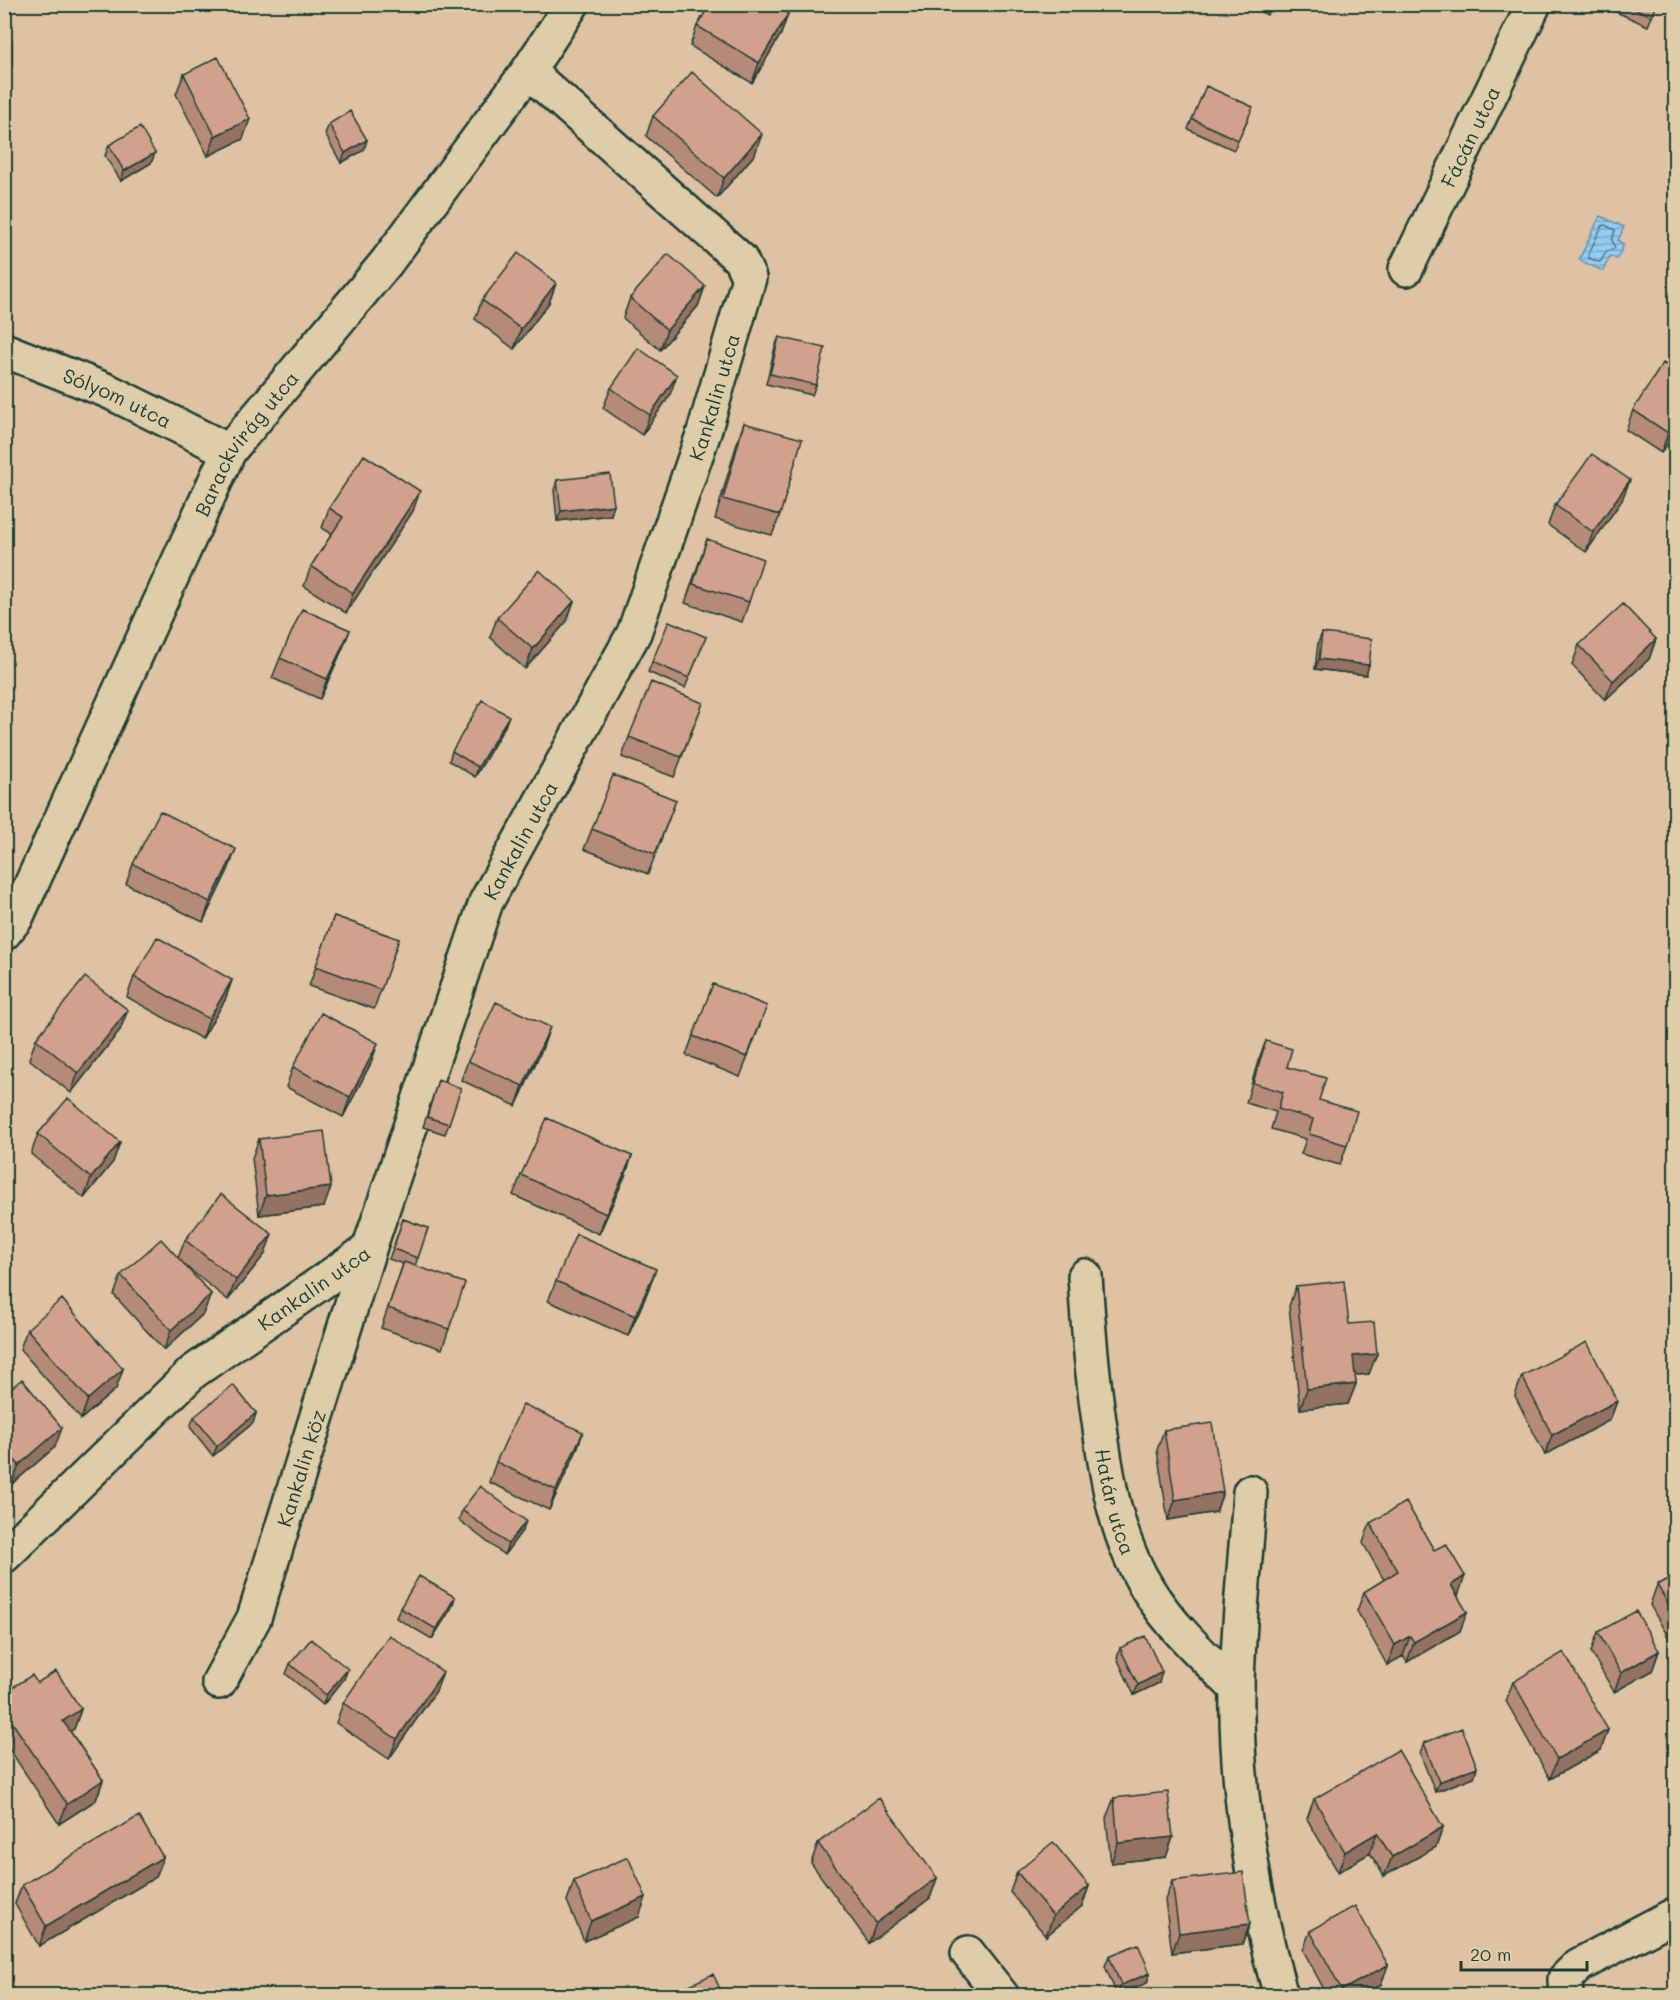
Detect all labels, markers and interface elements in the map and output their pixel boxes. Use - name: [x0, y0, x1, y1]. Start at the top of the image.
- street label: Fácán utca: [1434, 82, 1505, 192]
- street label: Kankalin utca: [682, 330, 745, 464]
- street label: Sólyom utca: [59, 362, 176, 434]
- street label: Barackvirág utca: [188, 365, 304, 520]
- street label: Kankalin utca: [477, 777, 563, 904]
- street label: Kankalin utca: [252, 1239, 375, 1336]
- street label: Kankalin köz: [270, 1406, 331, 1530]
- street label: Határ utca: [1090, 1447, 1142, 1558]
- scale bar: [1461, 1934, 1587, 1972]
- text: 20 m: [1470, 1942, 1511, 1966]

